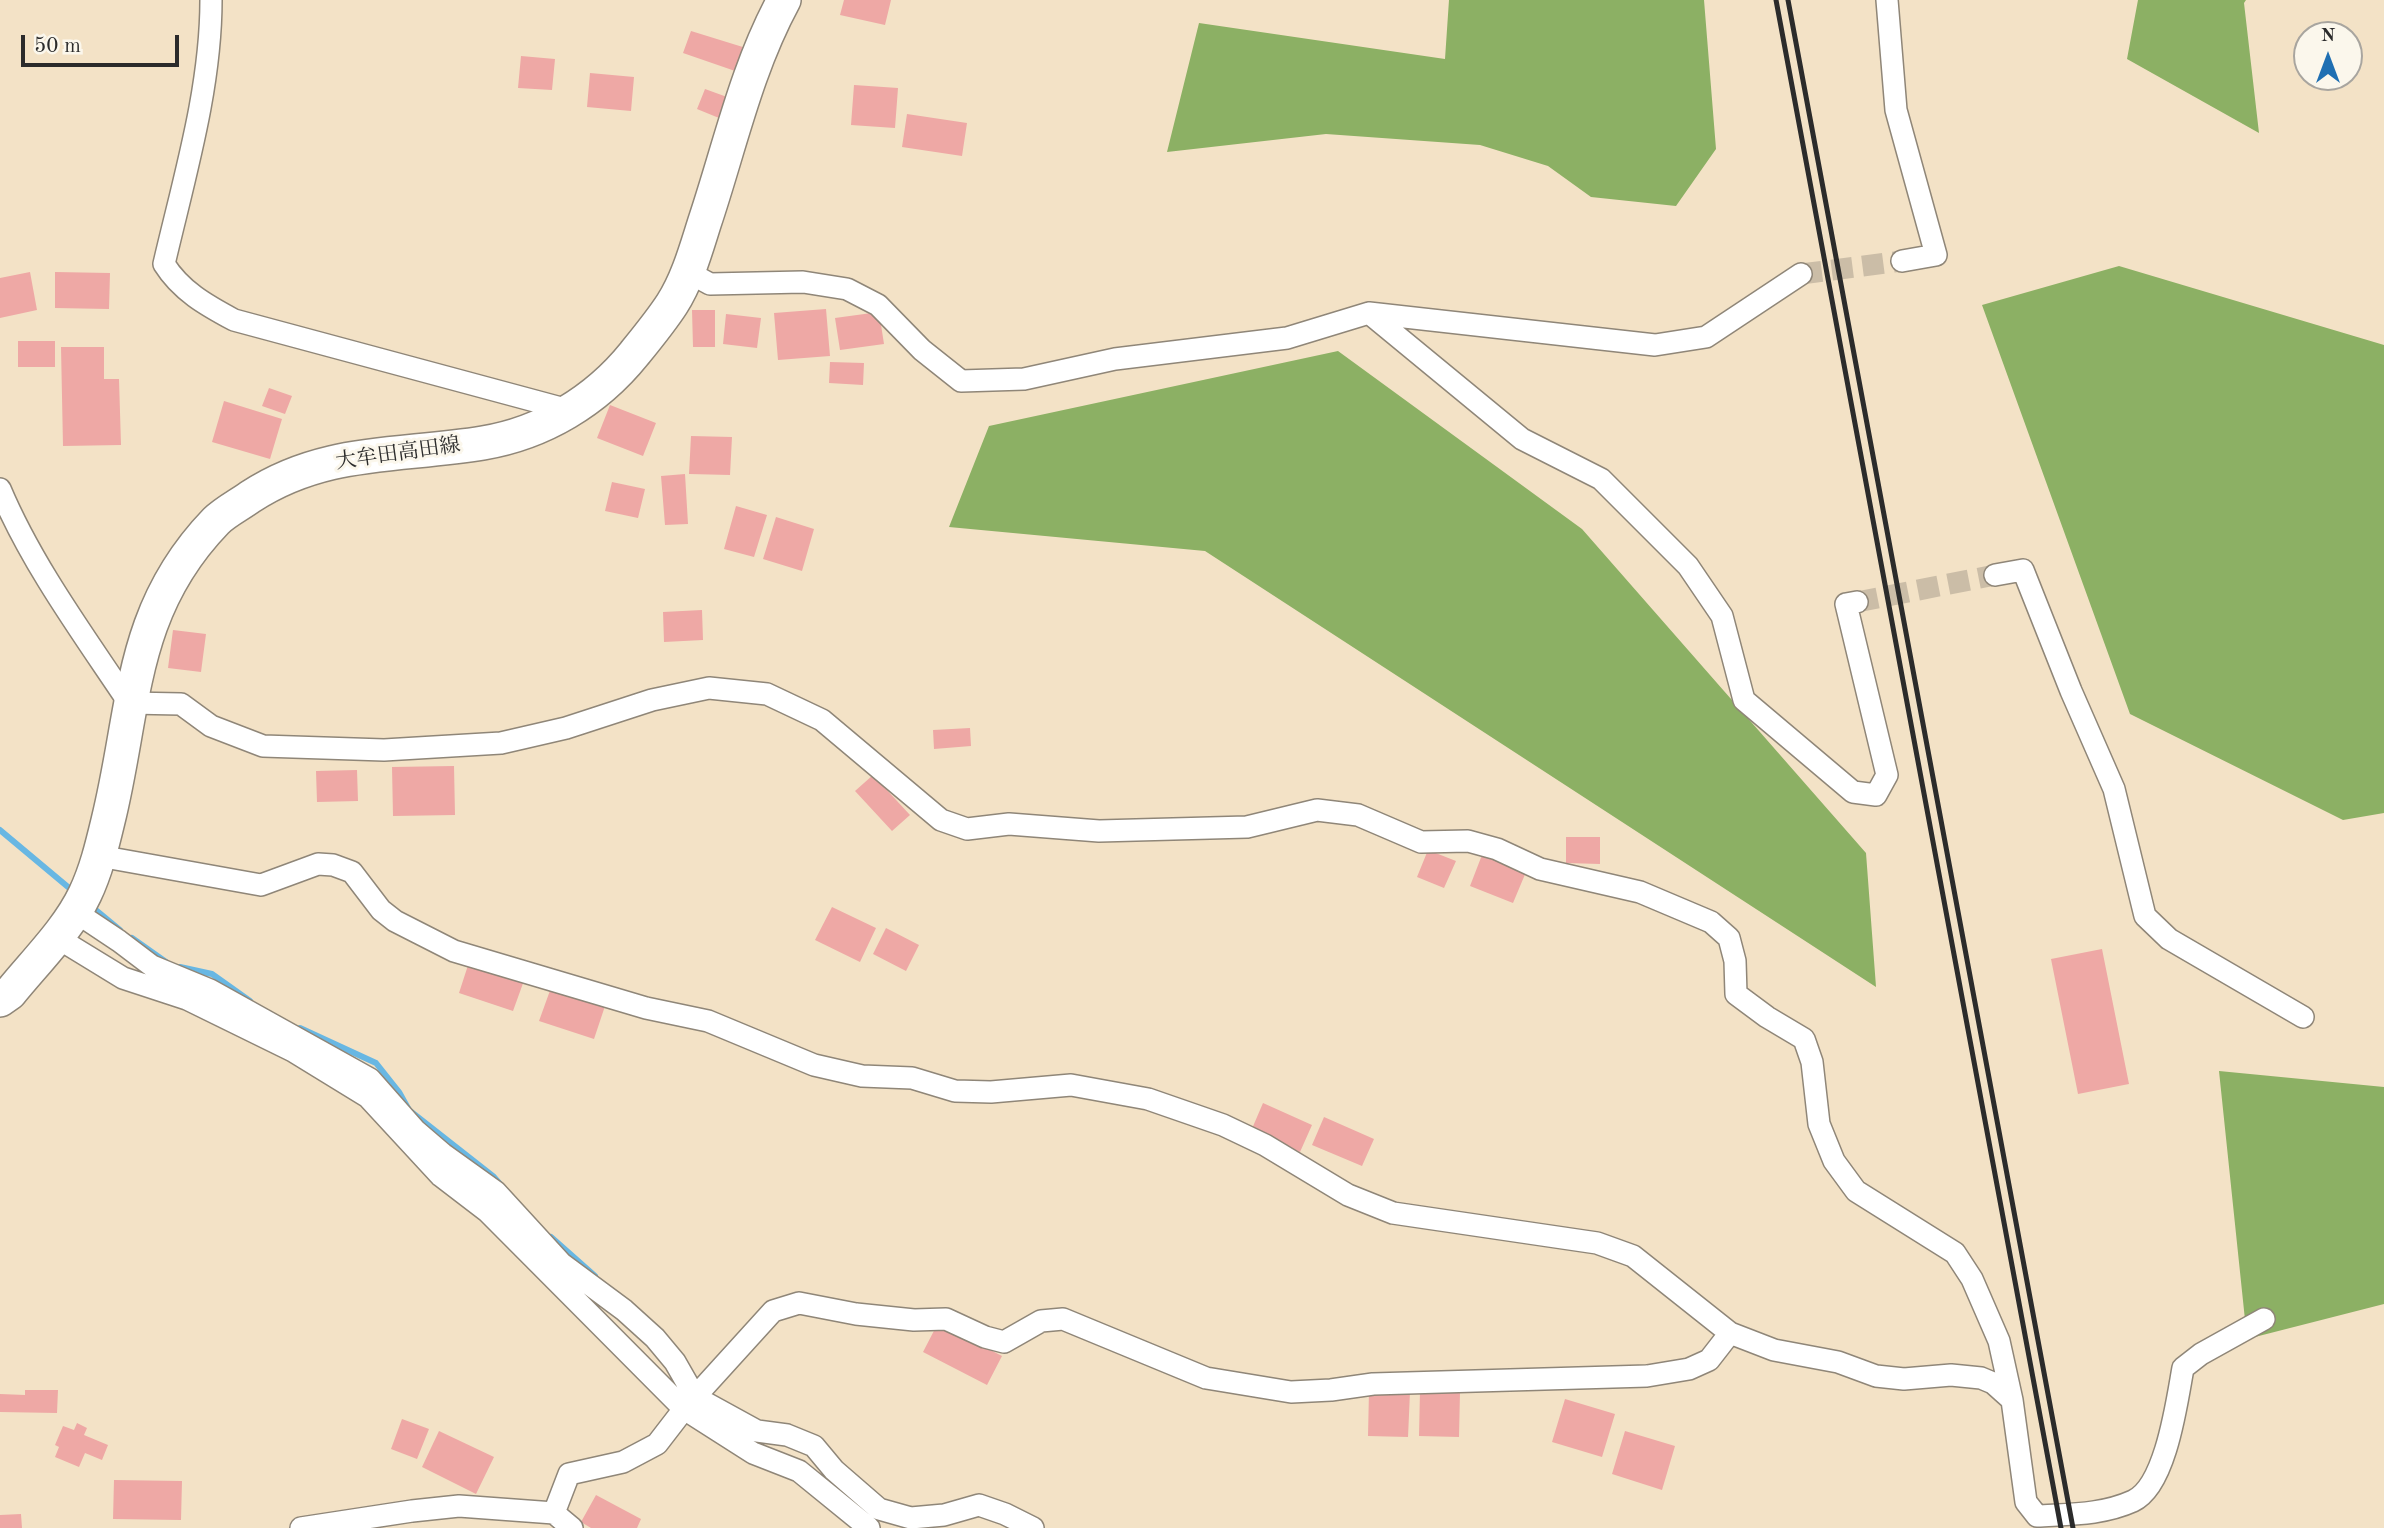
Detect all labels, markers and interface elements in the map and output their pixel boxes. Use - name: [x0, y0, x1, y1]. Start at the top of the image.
- scale bar: [24, 21, 182, 65]
- north arrow: [2293, 21, 2363, 91]
- text: N: [2321, 27, 2335, 46]
- text: 50 m: [34, 36, 81, 57]
- street label: 大牟田高田線: [334, 433, 462, 475]

